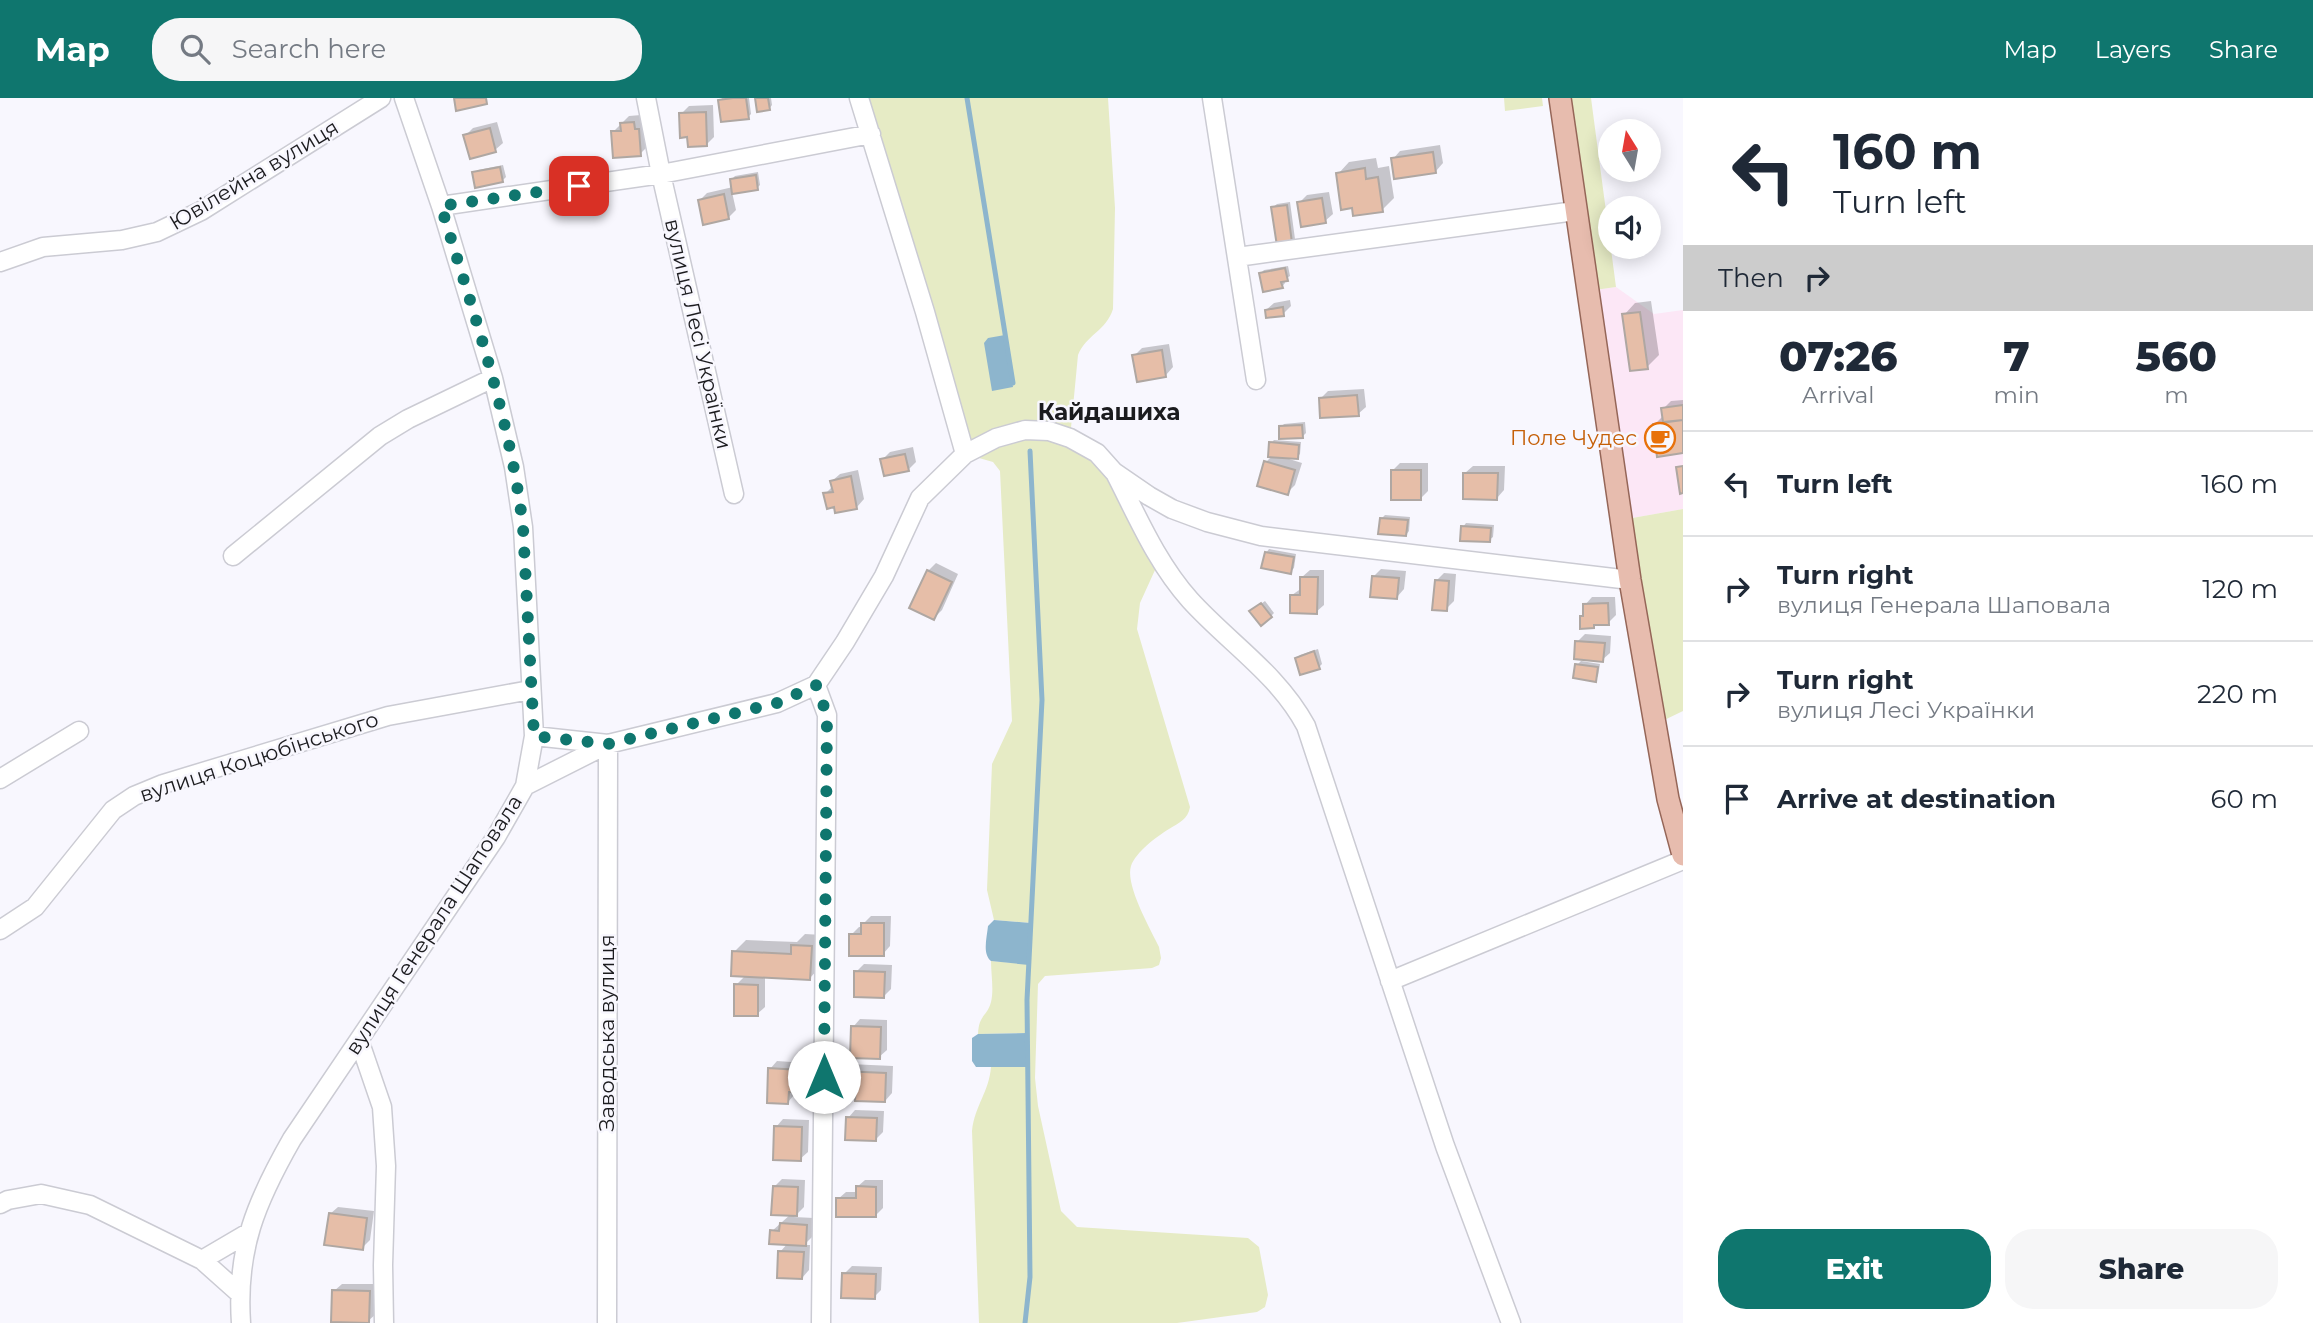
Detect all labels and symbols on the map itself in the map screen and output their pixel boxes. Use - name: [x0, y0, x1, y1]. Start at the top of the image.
- street label: Ювілейна вулиця: [165, 114, 343, 235]
- north arrow: [1598, 119, 1661, 182]
- pin: [549, 156, 609, 216]
- street label: вулиця Лесі Українки: [660, 216, 737, 451]
- district label: Кайдашиха: [1038, 398, 1180, 426]
- cafe icon: Поле Чудес: [1643, 421, 1677, 455]
- place label: Поле Чудес: [1510, 425, 1637, 450]
- street label: вулиця Коцюбінського: [136, 706, 381, 807]
- street label: вулиця Генерала Шаповала: [340, 790, 527, 1059]
- street label: Заводська вулиця: [594, 934, 619, 1132]
- position arrow: [787, 1040, 861, 1114]

